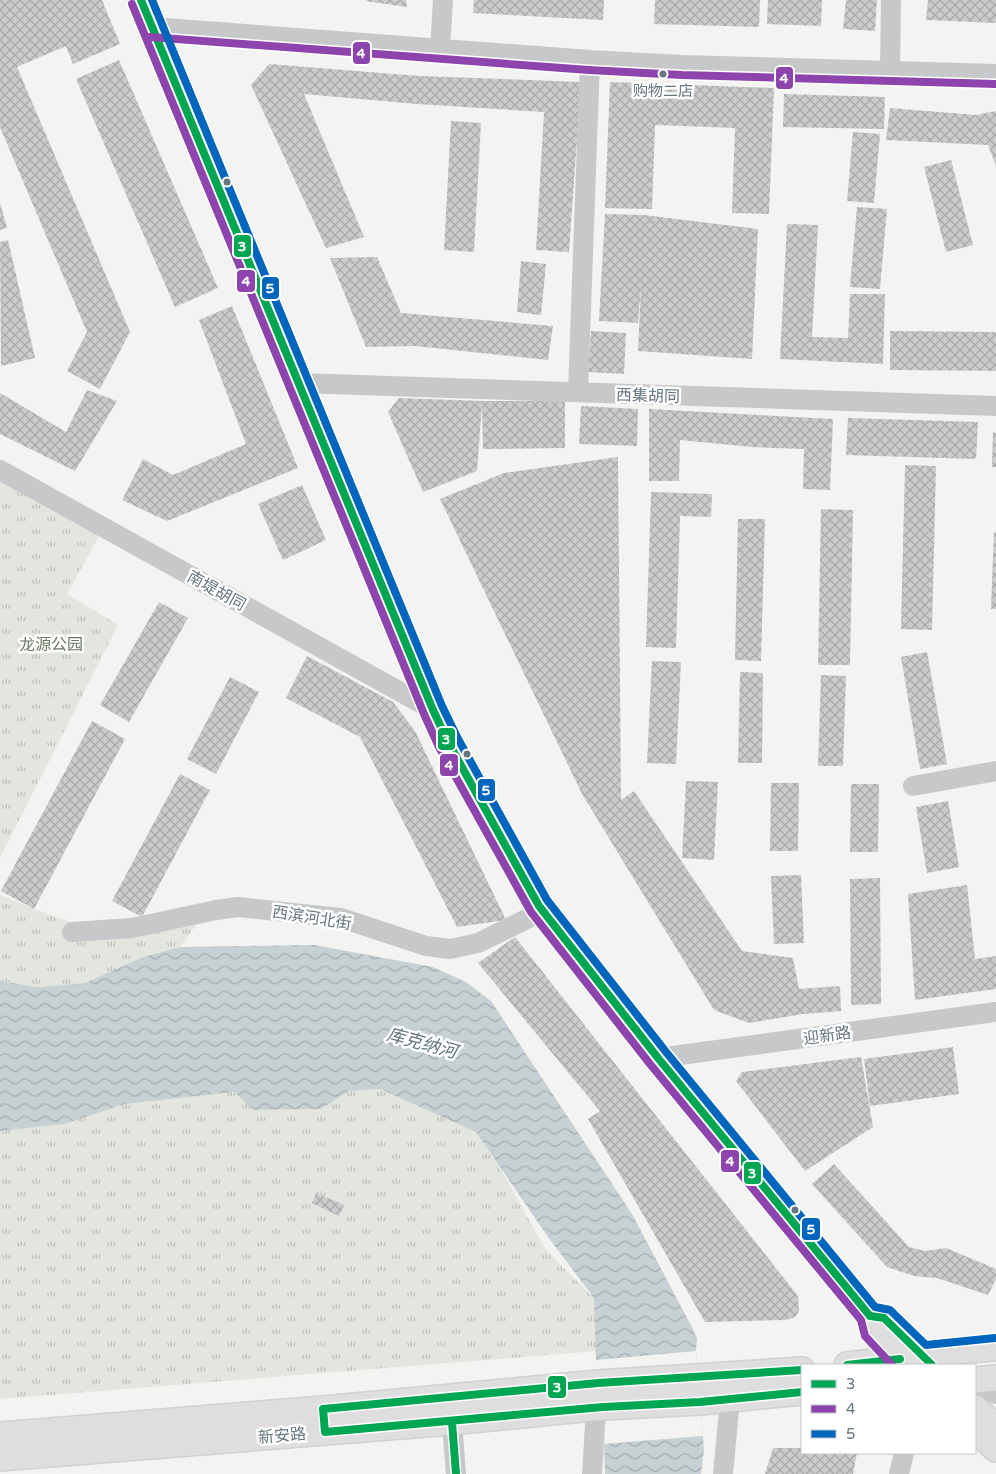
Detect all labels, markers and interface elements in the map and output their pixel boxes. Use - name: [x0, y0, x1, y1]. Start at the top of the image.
- line badge: 4: [352, 41, 371, 65]
- text: 4: [357, 45, 366, 62]
- line badge: 4: [775, 66, 794, 90]
- marker: 购物二店: [658, 69, 668, 79]
- text: 4: [780, 70, 789, 87]
- place label: 购物二店: [633, 82, 693, 100]
- unlabelled marker: [222, 177, 232, 187]
- line badge: 3: [233, 234, 252, 258]
- text: 3: [238, 238, 247, 255]
- line badge: 4: [236, 269, 256, 293]
- text: 4: [242, 273, 251, 290]
- line badge: 5: [261, 276, 280, 300]
- text: 5: [266, 280, 275, 297]
- street label: 西集胡同: [616, 385, 680, 407]
- street label: 南堤胡同: [184, 567, 249, 615]
- park label: 龙源公园: [19, 635, 83, 655]
- line badge: 3: [437, 727, 456, 751]
- text: 3: [442, 731, 451, 748]
- unlabelled marker: [462, 749, 472, 759]
- line badge: 4: [439, 753, 459, 777]
- text: 4: [445, 757, 454, 774]
- line badge: 5: [477, 778, 496, 802]
- text: 5: [482, 782, 491, 799]
- street label: 西滨河北街: [271, 902, 353, 934]
- water label: 库克纳河: [384, 1023, 463, 1064]
- street label: 迎新路: [802, 1023, 852, 1049]
- line badge: 4: [720, 1149, 740, 1173]
- text: 4: [726, 1153, 735, 1170]
- line badge: 3: [743, 1161, 762, 1185]
- text: 3: [748, 1165, 757, 1182]
- unlabelled marker: [790, 1205, 800, 1215]
- line badge: 5: [801, 1217, 821, 1241]
- text: 5: [807, 1221, 816, 1238]
- legend: [801, 1364, 976, 1454]
- line badge: 3: [547, 1375, 567, 1399]
- text: 3: [846, 1375, 855, 1393]
- text: 3: [553, 1379, 562, 1396]
- text: 4: [846, 1400, 855, 1418]
- street label: 新安路: [257, 1424, 307, 1448]
- text: 5: [846, 1425, 855, 1443]

